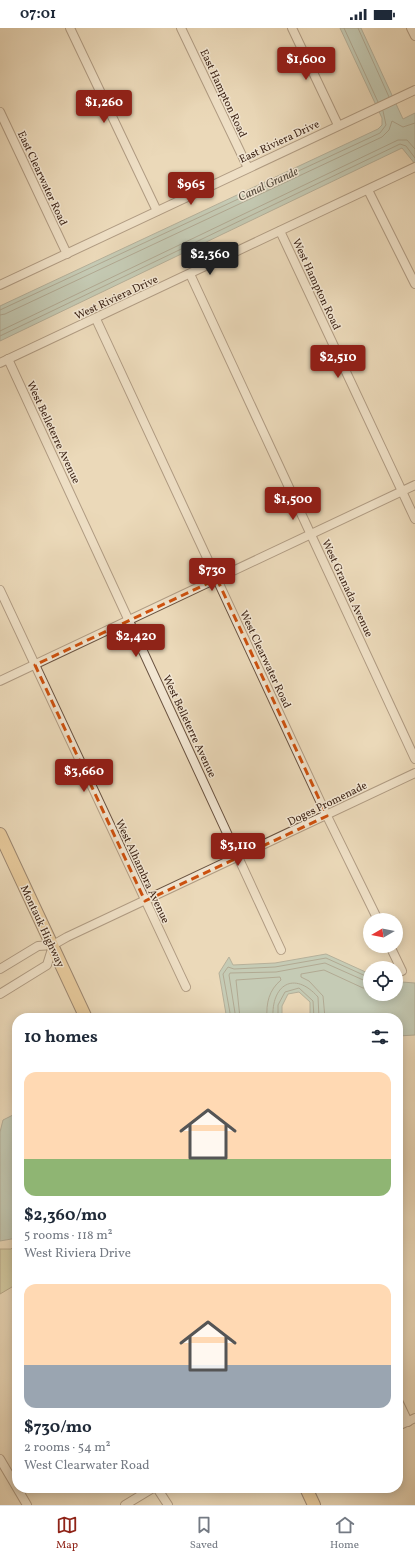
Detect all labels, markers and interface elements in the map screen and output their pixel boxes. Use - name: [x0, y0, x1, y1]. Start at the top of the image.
- text: 07:01: [20, 4, 56, 25]
- street label: East Hampton Road: [196, 47, 250, 140]
- pin: $1,600: [273, 47, 339, 81]
- text: $1,600: [286, 51, 326, 69]
- pin: $1,260: [71, 90, 137, 124]
- text: $1,260: [85, 94, 123, 112]
- street label: East Riviera Drive: [237, 117, 322, 168]
- street label: East Clearwater Road: [13, 129, 70, 229]
- water label: Canal Grande: [236, 164, 302, 206]
- pin: $965: [167, 172, 215, 206]
- text: $965: [177, 176, 205, 194]
- street label: West Hampton Road: [288, 237, 343, 333]
- pin: $2,360: [177, 242, 243, 276]
- text: $2,360: [190, 246, 230, 264]
- street label: West Riviera Drive: [72, 272, 161, 324]
- pin: $2,510: [305, 345, 371, 379]
- text: $2,510: [319, 349, 357, 367]
- street label: West Belleterre Avenue: [22, 379, 83, 486]
- pin: $1,500: [260, 487, 326, 521]
- text: $1,500: [274, 491, 312, 509]
- street label: West Granada Avenue: [317, 537, 376, 640]
- pin: $730: [188, 558, 236, 592]
- text: $730: [198, 562, 226, 580]
- street label: West Clearwater Road: [235, 608, 294, 711]
- pin: $2,420: [103, 624, 169, 658]
- text: $2,420: [116, 628, 156, 646]
- street label: West Belleterre Avenue: [158, 673, 219, 780]
- pin: $3,660: [51, 759, 117, 793]
- text: $3,660: [64, 763, 104, 781]
- street label: Doges Promenade: [285, 779, 370, 830]
- street label: West Alhambra Avenue: [111, 817, 172, 926]
- pin: $3,110: [205, 833, 271, 867]
- text: $3,110: [220, 837, 256, 855]
- street label: Montauk Highway: [16, 883, 67, 970]
- north arrow: [363, 913, 403, 953]
- map controls: [363, 913, 403, 1001]
- button: locate: [363, 961, 403, 1001]
- text: 10 homes: [24, 1026, 98, 1049]
- icon: filters: [369, 1026, 391, 1048]
- icon: home: [172, 1098, 244, 1170]
- text: $2,360/mo: [24, 1204, 107, 1227]
- text: 5 rooms · 118 m²: [24, 1227, 113, 1245]
- text: West Riviera Drive: [24, 1245, 131, 1263]
- icon: home: [172, 1310, 244, 1382]
- text: $730/mo: [24, 1416, 92, 1439]
- text: 2 rooms · 54 m²: [24, 1439, 111, 1457]
- text: West Clearwater Road: [24, 1457, 150, 1475]
- tab: Map: [56, 1514, 78, 1553]
- tab: Saved: [190, 1514, 218, 1553]
- tab: Home: [330, 1514, 359, 1553]

